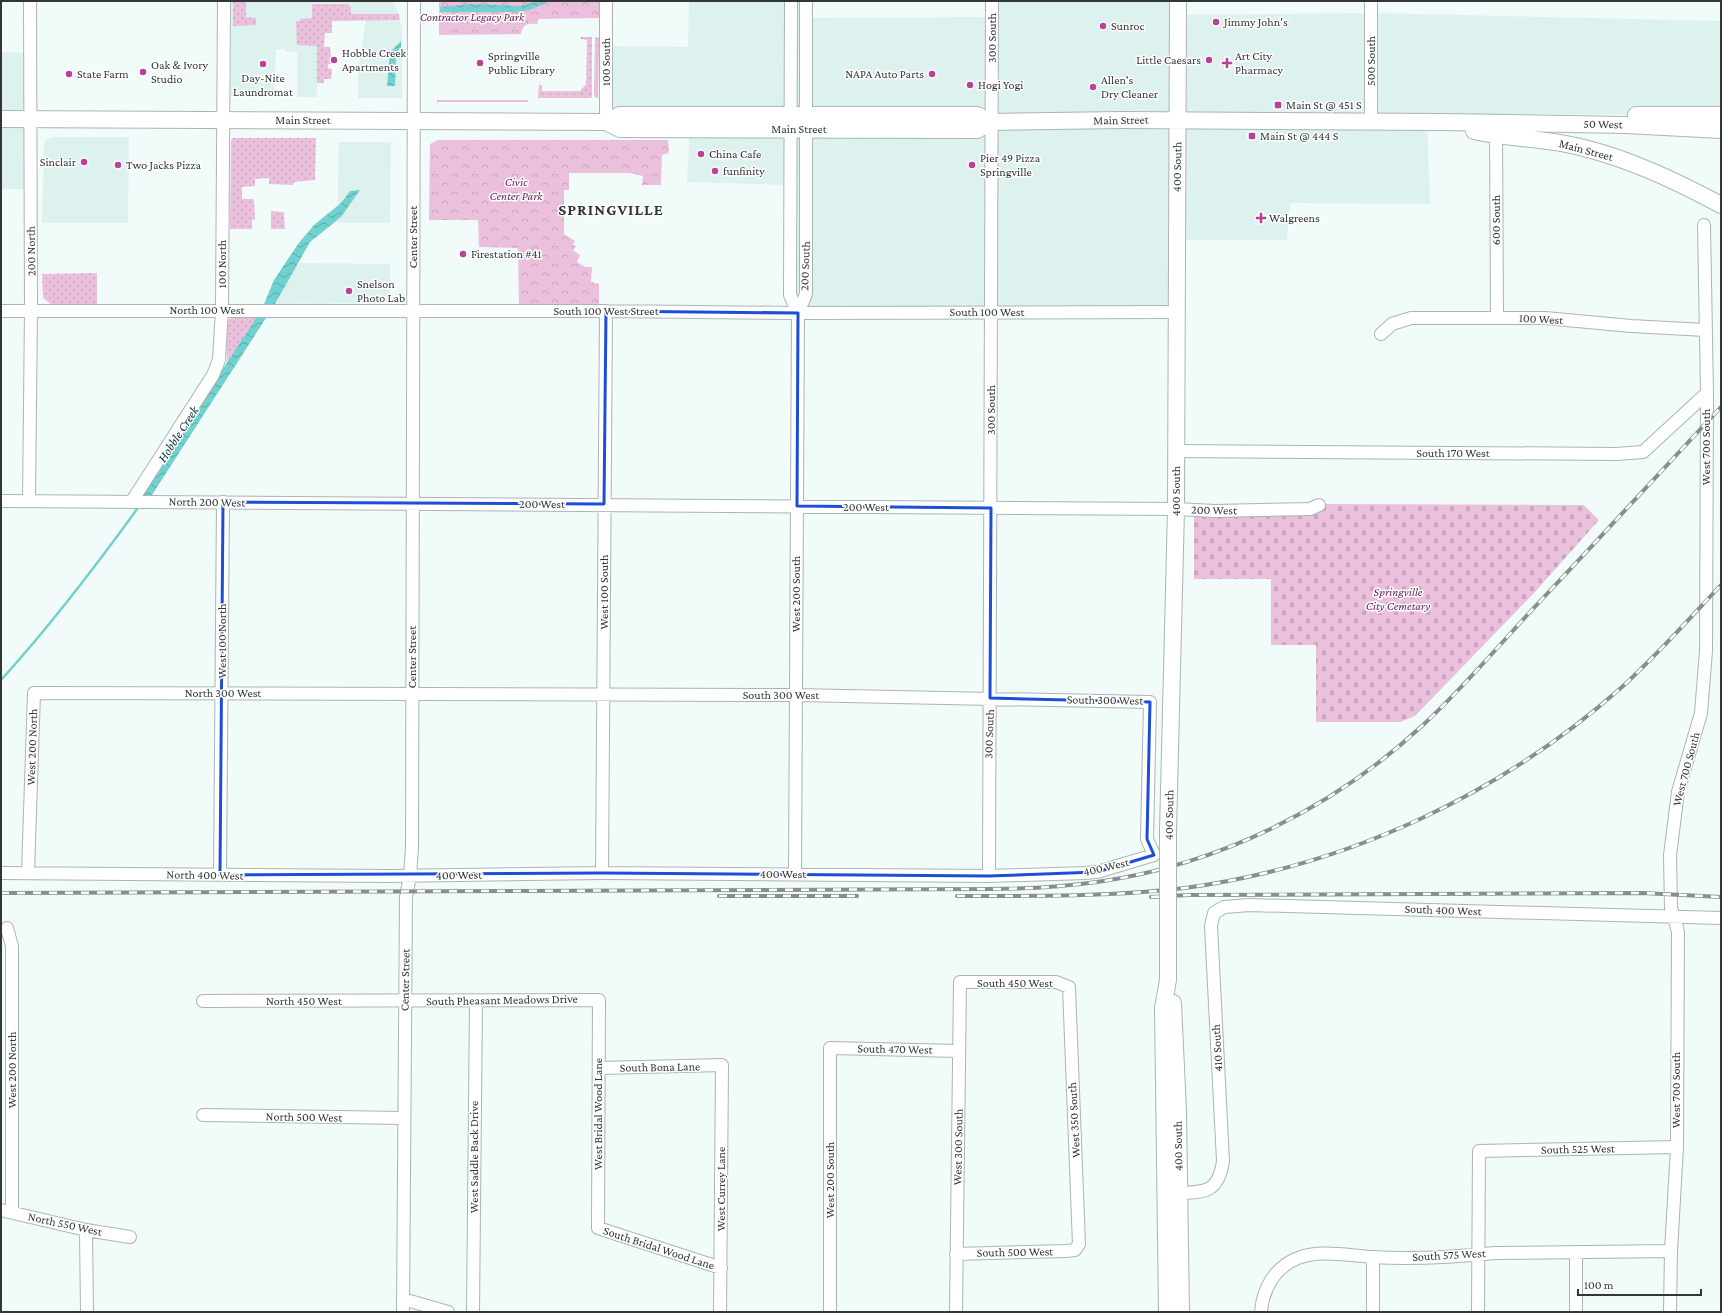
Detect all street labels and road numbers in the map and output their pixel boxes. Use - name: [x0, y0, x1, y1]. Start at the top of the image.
- street label: 300 South: [985, 13, 999, 63]
- street label: 500 South: [1364, 36, 1378, 86]
- street label: 100 South: [599, 37, 613, 86]
- street label: Main Street: [1093, 112, 1150, 127]
- street label: Main Street: [275, 113, 332, 127]
- street label: 50 West: [1583, 117, 1624, 131]
- street label: Main Street: [771, 122, 828, 136]
- street label: Main Street: [1557, 136, 1616, 164]
- street label: 400 South: [1170, 141, 1184, 192]
- street label: 600 South: [1489, 194, 1503, 245]
- street label: Center Street: [406, 205, 420, 268]
- street label: 200 North: [24, 225, 38, 276]
- street label: 100 North: [215, 239, 229, 288]
- street label: 200 South: [797, 240, 813, 291]
- street label: North 100 West: [170, 303, 246, 317]
- street label: South 100 West Street: [553, 304, 660, 318]
- street label: South 100 West: [950, 305, 1025, 319]
- street label: 100 West: [1519, 311, 1564, 327]
- street label: 300 South: [984, 385, 998, 435]
- street label: West 700 South: [1699, 408, 1713, 485]
- street label: South 170 West: [1416, 446, 1491, 460]
- street label: 400 South: [1169, 465, 1183, 516]
- street label: North 200 West: [169, 494, 246, 510]
- street label: 200 West: [519, 497, 566, 511]
- street label: 200 West: [843, 500, 890, 514]
- street label: 200 West: [1191, 503, 1238, 517]
- street label: West 100 South: [597, 554, 611, 629]
- street label: West 200 South: [789, 555, 803, 632]
- street label: West 100 North: [215, 603, 229, 678]
- street label: Center Street: [405, 625, 419, 688]
- street label: North 300 West: [185, 686, 262, 700]
- street label: South 300 West: [743, 688, 820, 702]
- street label: South 300 West: [1067, 692, 1144, 708]
- street label: West 200 North: [24, 708, 40, 786]
- street label: 300 South: [981, 708, 997, 759]
- street label: West 700 South: [1669, 730, 1703, 808]
- street label: 400 South: [1162, 789, 1176, 840]
- street label: 400 West: [1082, 855, 1131, 879]
- street label: North 400 West: [166, 867, 245, 883]
- street label: 400 West: [760, 867, 807, 881]
- street label: 400 West: [436, 868, 483, 882]
- street label: South 400 West: [1404, 902, 1483, 918]
- street label: Center Street: [397, 948, 413, 1011]
- street label: South 450 West: [977, 976, 1054, 990]
- street label: South Pheasant Meadows Drive: [426, 992, 578, 1008]
- street label: North 450 West: [266, 994, 343, 1008]
- street label: 410 South: [1209, 1023, 1225, 1072]
- street label: West 200 North: [5, 1031, 19, 1108]
- street label: South 470 West: [857, 1041, 934, 1057]
- street label: West 700 South: [1669, 1051, 1683, 1128]
- street label: West Bridal Wood Lane: [591, 1058, 605, 1170]
- street label: South Bona Lane: [620, 1059, 700, 1075]
- street label: West 350 South: [1065, 1081, 1083, 1158]
- street label: West Saddle Back Drive: [467, 1101, 481, 1213]
- street label: West 300 South: [950, 1108, 966, 1185]
- street label: North 500 West: [266, 1109, 343, 1125]
- street label: 400 South: [1171, 1120, 1185, 1171]
- street label: West 200 South: [823, 1141, 837, 1218]
- street label: South 525 West: [1541, 1141, 1616, 1157]
- street label: West Currey Lane: [714, 1147, 728, 1231]
- street label: North 550 West: [27, 1209, 104, 1239]
- street label: South Bridal Wood Lane: [602, 1223, 716, 1273]
- street label: South 500 West: [977, 1244, 1054, 1260]
- street label: South 575 West: [1412, 1246, 1487, 1264]

